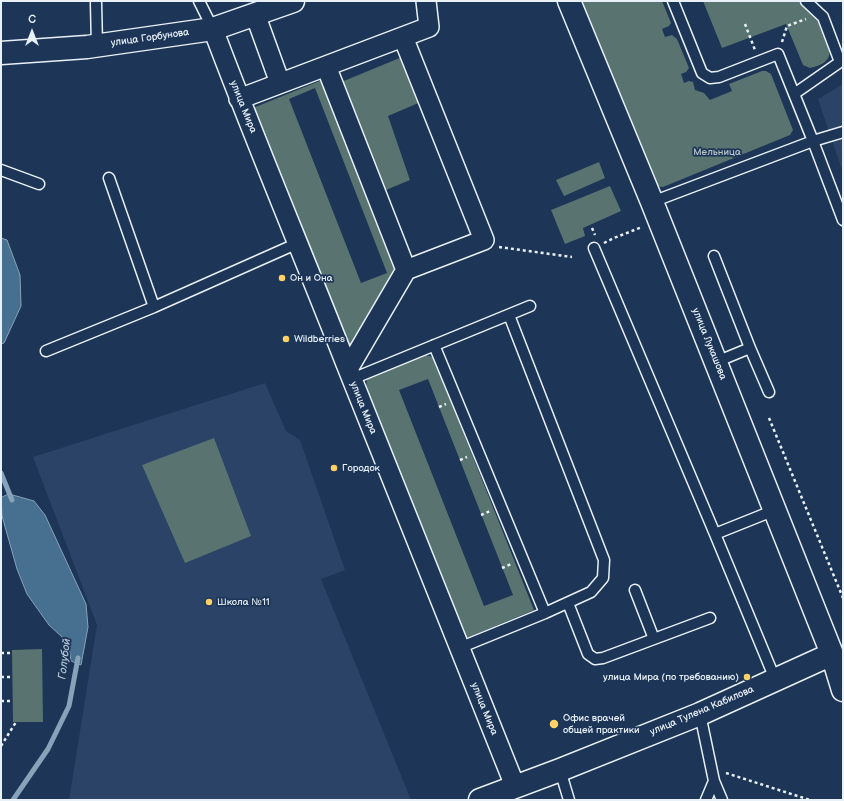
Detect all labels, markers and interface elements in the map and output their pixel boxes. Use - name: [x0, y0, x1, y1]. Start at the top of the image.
- north arrow: [12, 12, 52, 52]
- text: С: [28, 13, 36, 26]
- street label: улица Горбунова: [110, 27, 190, 49]
- street label: улица Мира: [227, 79, 259, 135]
- park label: Мельница: [693, 146, 741, 158]
- place label: Он и Она: [290, 272, 333, 284]
- marker: Он и Она: [277, 273, 287, 283]
- street label: улица Лукашова: [689, 306, 729, 382]
- place label: Wildberries: [294, 333, 345, 345]
- marker: Wildberries: [281, 334, 291, 344]
- street label: улица Мира: [347, 380, 379, 436]
- place label: Городок: [342, 462, 380, 474]
- marker: Городок: [329, 463, 339, 473]
- place label: Школа №11: [217, 596, 270, 608]
- marker: Школа №11: [204, 597, 214, 607]
- water label: Голубой: [56, 638, 74, 680]
- place label: улица Мира (по требованию): [603, 671, 739, 683]
- marker: улица Мира (по требованию): [742, 672, 752, 682]
- street label: улица Мира: [468, 681, 500, 737]
- street label: улица Тулена Кабилова: [648, 684, 756, 738]
- place label: Офис врачей общей практики: [563, 712, 640, 736]
- marker: Офис врачей общей практики: [548, 718, 560, 730]

